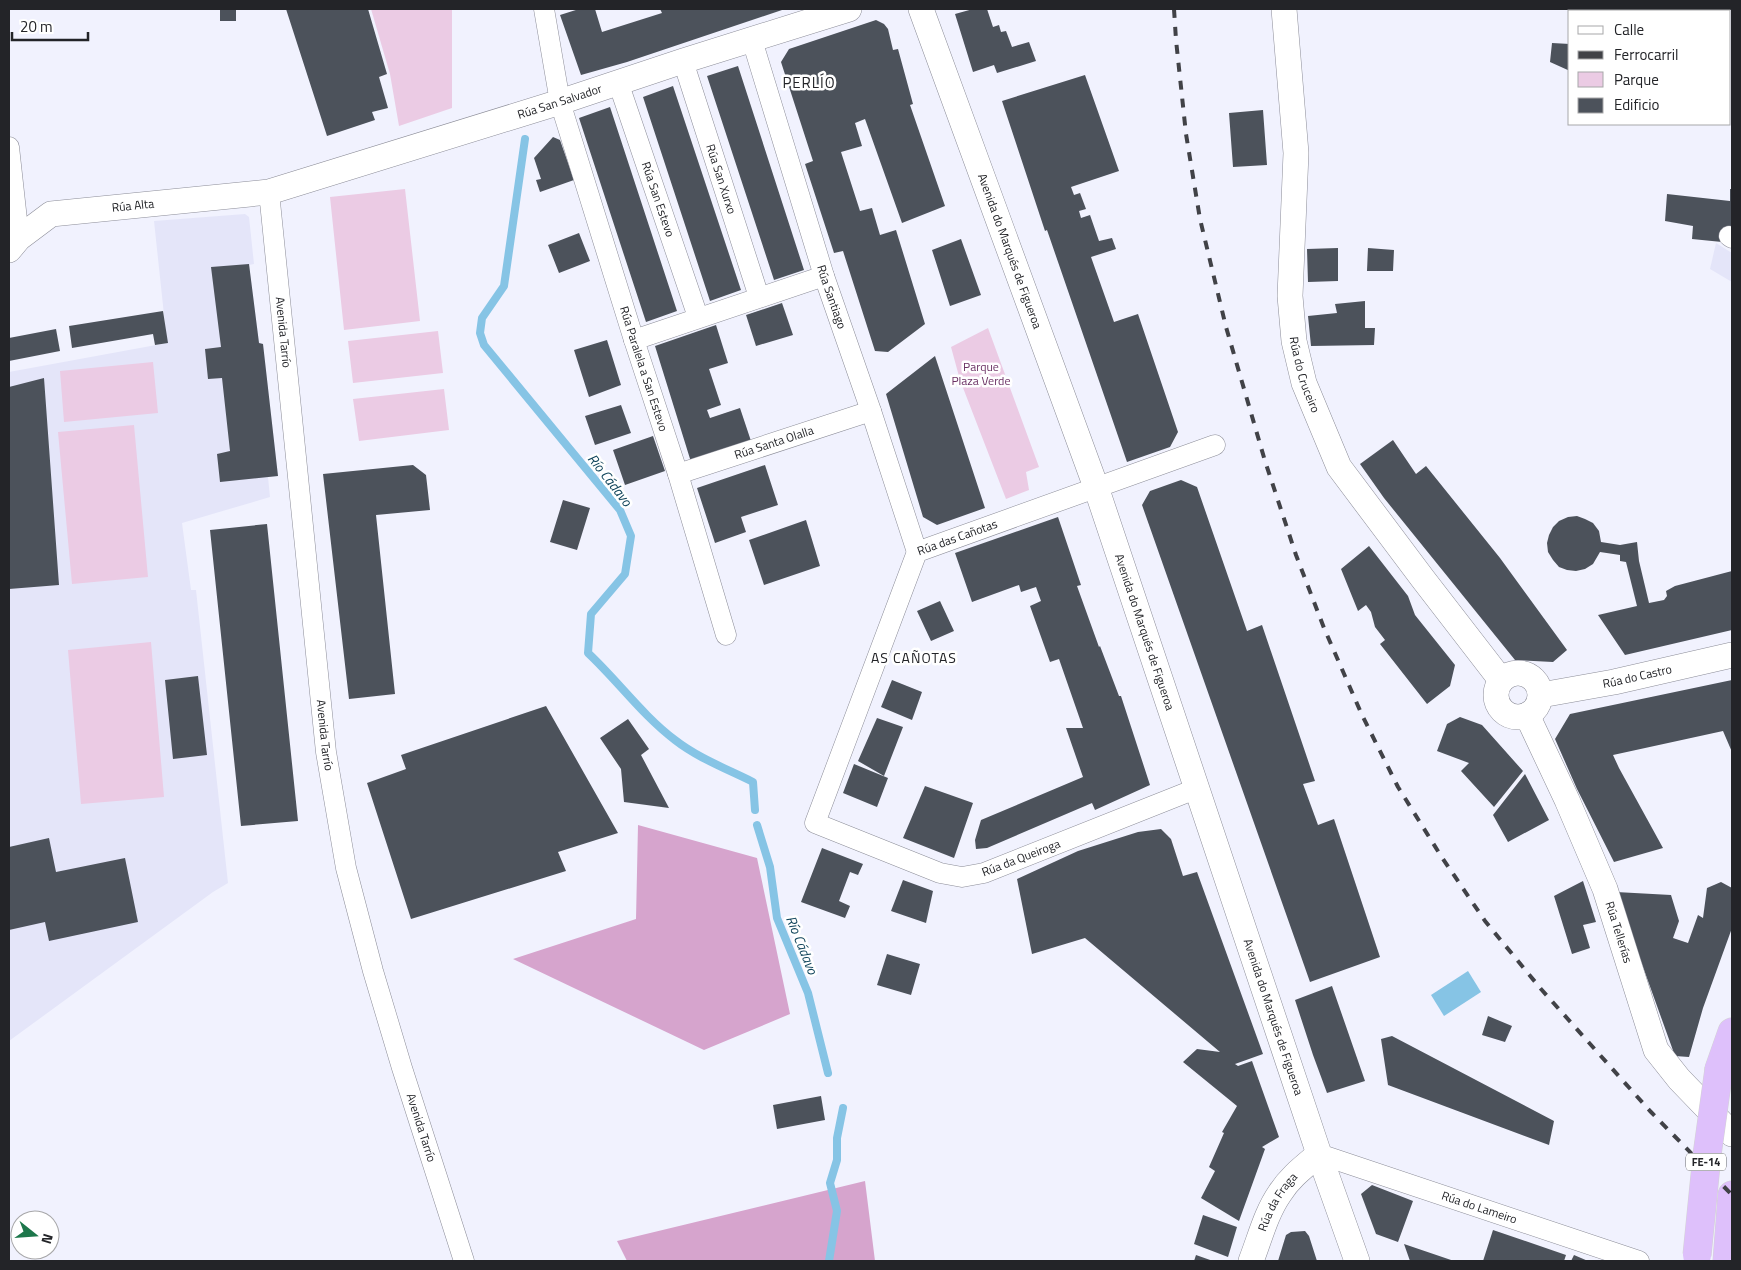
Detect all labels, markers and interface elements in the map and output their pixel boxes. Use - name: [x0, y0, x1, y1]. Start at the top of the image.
- scale bar: [12, 10, 89, 42]
- legend: [1568, 10, 1731, 125]
- text: 20 m: [20, 15, 53, 38]
- text: Calle: [1614, 18, 1644, 41]
- text: Ferrocarril: [1614, 43, 1679, 66]
- text: Parque: [1614, 68, 1659, 91]
- district label: PERLÍO: [782, 71, 836, 94]
- street label: Rúa San Salvador: [515, 79, 604, 124]
- text: Edificio: [1614, 93, 1659, 116]
- street label: Rúa San Xurxo: [701, 141, 742, 216]
- street label: Rúa San Estevo: [637, 159, 680, 239]
- street label: Avenida do Marqués de Figueroa: [973, 171, 1047, 331]
- street label: Rúa Alta: [111, 194, 155, 217]
- street label: Rúa Santiago: [812, 262, 852, 331]
- street label: Avenida Tarrío: [271, 296, 297, 369]
- street label: Rúa Paralela a San Estevo: [615, 304, 673, 434]
- street label: Rúa do Cruceiro: [1285, 336, 1325, 416]
- park label: Parque Plaza Verde: [951, 357, 1011, 390]
- street label: Rúa Santa Olalla: [732, 420, 816, 464]
- water label: Río Cádavo: [583, 449, 638, 511]
- street label: Rúa das Cañotas: [914, 514, 1000, 560]
- street label: Avenida do Marqués de Figueroa: [1110, 551, 1180, 713]
- district label: AS CAÑOTAS: [871, 647, 957, 668]
- street label: Rúa do Castro: [1601, 659, 1674, 693]
- street label: Avenida Tarrío: [312, 699, 339, 772]
- street label: Rúa da Queiroga: [979, 834, 1063, 881]
- street label: Rúa Tellerías: [1600, 899, 1638, 966]
- water label: Río Cádavo: [781, 912, 824, 978]
- street label: Avenida do Marqués de Figueroa: [1239, 936, 1309, 1098]
- street label: Avenida Tarrío: [402, 1091, 442, 1164]
- road number: FE-14: [1686, 1154, 1726, 1170]
- street label: Rúa da Fraga: [1252, 1168, 1302, 1234]
- street label: Rúa do Lameiro: [1439, 1186, 1520, 1229]
- north arrow: [10, 1210, 60, 1260]
- text: N: [36, 1231, 59, 1247]

